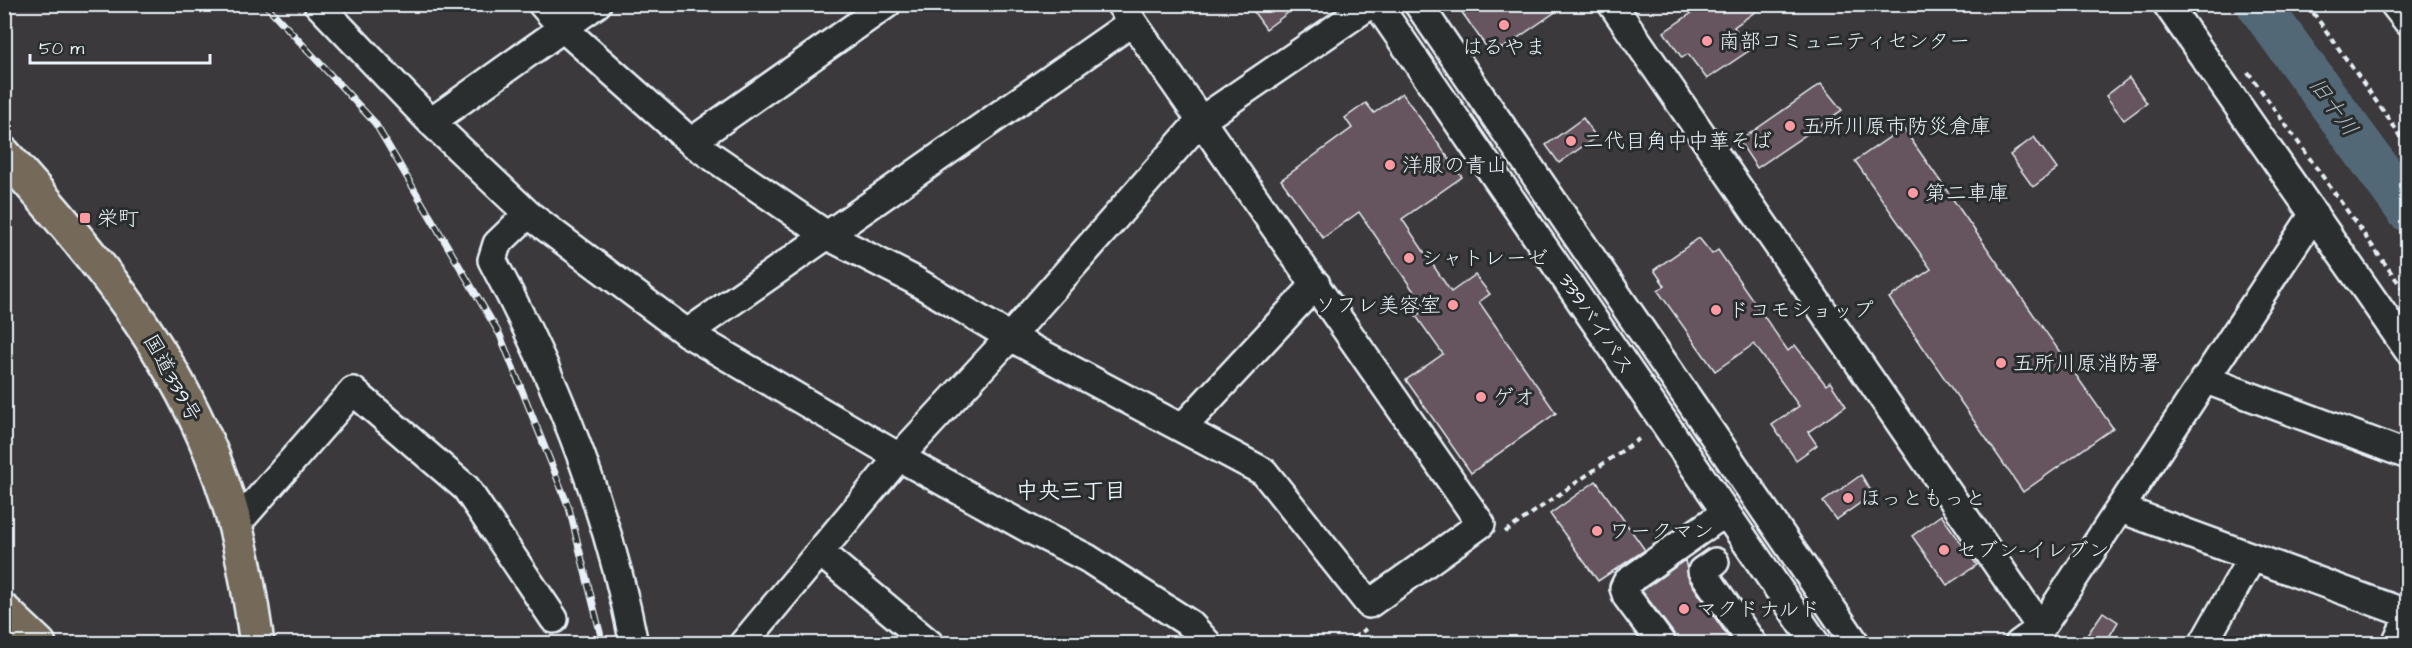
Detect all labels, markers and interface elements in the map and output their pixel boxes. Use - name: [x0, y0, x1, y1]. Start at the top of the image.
- marker: はるやま: [1497, 18, 1511, 32]
- scale bar: [30, 27, 210, 65]
- place label: 南部コミュニティセンター: [1719, 27, 1970, 56]
- place label: はるやま: [1462, 33, 1546, 62]
- marker: 南部コミュニティセンター: [1700, 34, 1714, 48]
- text: 50 m: [39, 36, 84, 61]
- water label: 旧十川: [2301, 71, 2365, 143]
- place label: 五所川原市防災倉庫: [1802, 112, 1991, 141]
- marker: 五所川原市防災倉庫: [1783, 119, 1797, 133]
- place label: 二代目角中中華そば: [1583, 127, 1772, 156]
- marker: 二代目角中中華そば: [1564, 134, 1578, 148]
- place label: 洋服の青山: [1402, 151, 1507, 180]
- marker: 洋服の青山: [1383, 158, 1397, 172]
- place label: 第二車庫: [1925, 179, 2009, 208]
- marker: 第二車庫: [1906, 186, 1920, 200]
- place label: 栄町: [97, 204, 139, 233]
- marker: 栄町: [78, 211, 92, 225]
- place label: シャトレーゼ: [1421, 244, 1548, 273]
- marker: シャトレーゼ: [1402, 251, 1416, 265]
- street label: 339バイパス: [1551, 267, 1641, 381]
- place label: ソフレ美容室: [1315, 291, 1441, 320]
- place label: ドコモショップ: [1728, 296, 1874, 325]
- marker: ソフレ美容室: [1446, 298, 1460, 312]
- marker: ドコモショップ: [1709, 303, 1723, 317]
- street label: 国道339号: [136, 329, 208, 427]
- place label: 五所川原消防署: [2013, 349, 2160, 378]
- marker: 五所川原消防署: [1994, 356, 2008, 370]
- place label: ゲオ: [1493, 383, 1535, 412]
- marker: ゲオ: [1474, 390, 1488, 404]
- district label: 中央三丁目: [1016, 476, 1126, 507]
- place label: ほっともっと: [1860, 484, 1986, 513]
- marker: ほっともっと: [1841, 491, 1855, 505]
- place label: ワークマン: [1609, 517, 1714, 546]
- marker: ワークマン: [1590, 524, 1604, 538]
- place label: セブン-イレブン: [1956, 536, 2110, 565]
- marker: セブン-イレブン: [1937, 543, 1951, 557]
- place label: マクドナルド: [1696, 595, 1820, 624]
- marker: マクドナルド: [1677, 602, 1691, 616]

